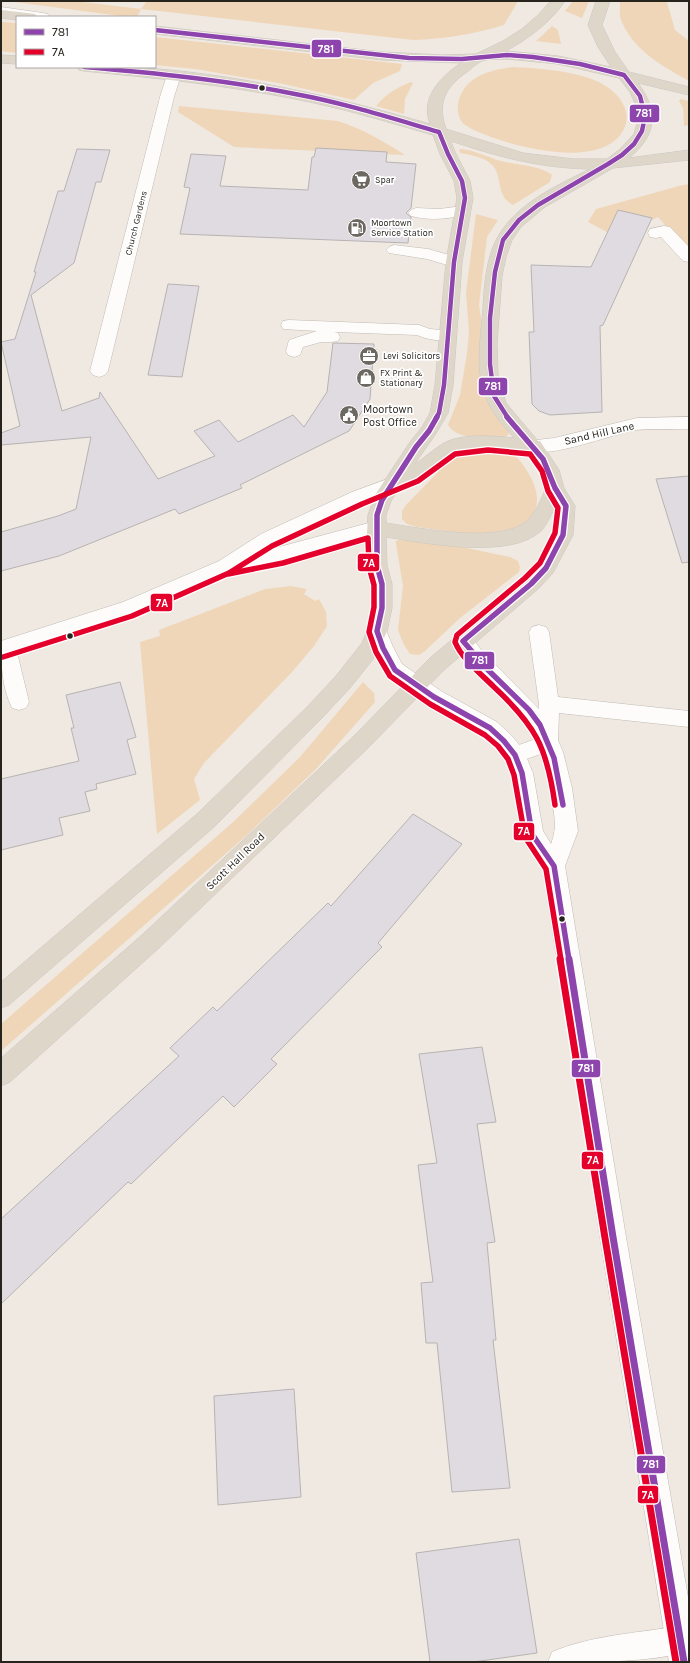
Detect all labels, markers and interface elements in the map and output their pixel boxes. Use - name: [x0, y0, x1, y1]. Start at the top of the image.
- legend: [16, 16, 156, 68]
- text: 781: [52, 25, 69, 39]
- line badge: 781: [311, 39, 342, 58]
- text: 781: [318, 43, 334, 56]
- text: 7A: [52, 45, 65, 59]
- unlabelled marker: [257, 83, 267, 93]
- line badge: 781: [629, 104, 660, 123]
- text: 781: [636, 107, 652, 120]
- supermarket icon: Spar: [350, 169, 372, 191]
- place label: Spar: [375, 175, 395, 185]
- street label: Church Gardens: [123, 190, 149, 256]
- fuel station icon: Moortown Service Station: [346, 217, 368, 239]
- place label: Moortown Service Station: [371, 218, 433, 238]
- office icon: Levi Solicitors: [358, 345, 380, 367]
- place label: Levi Solicitors: [383, 351, 441, 361]
- shop icon: FX Print & Stationary: [355, 367, 377, 389]
- place label: FX Print & Stationary: [380, 368, 423, 388]
- line badge: 781: [478, 377, 508, 396]
- text: 781: [485, 380, 501, 393]
- place label: Moortown Post Office: [363, 403, 417, 429]
- public building icon: Moortown Post Office: [338, 404, 360, 426]
- street label: Sand Hill Lane: [563, 419, 636, 448]
- line badge: 7A: [357, 553, 380, 572]
- text: 7A: [363, 557, 375, 570]
- line badge: 7A: [150, 593, 173, 612]
- text: 7A: [156, 597, 168, 610]
- unlabelled marker: [65, 631, 75, 641]
- line badge: 781: [464, 651, 495, 670]
- text: 781: [472, 654, 488, 667]
- line badge: 7A: [513, 822, 535, 841]
- text: 7A: [518, 825, 530, 838]
- street label: Scott Hall Road: [203, 830, 267, 893]
- unlabelled marker: [557, 914, 567, 924]
- line badge: 781: [571, 1059, 601, 1078]
- text: 781: [578, 1062, 594, 1075]
- line badge: 7A: [581, 1151, 604, 1170]
- text: 7A: [587, 1154, 599, 1167]
- line badge: 781: [636, 1455, 666, 1474]
- text: 781: [643, 1458, 659, 1471]
- line badge: 7A: [637, 1485, 659, 1504]
- text: 7A: [642, 1489, 654, 1502]

